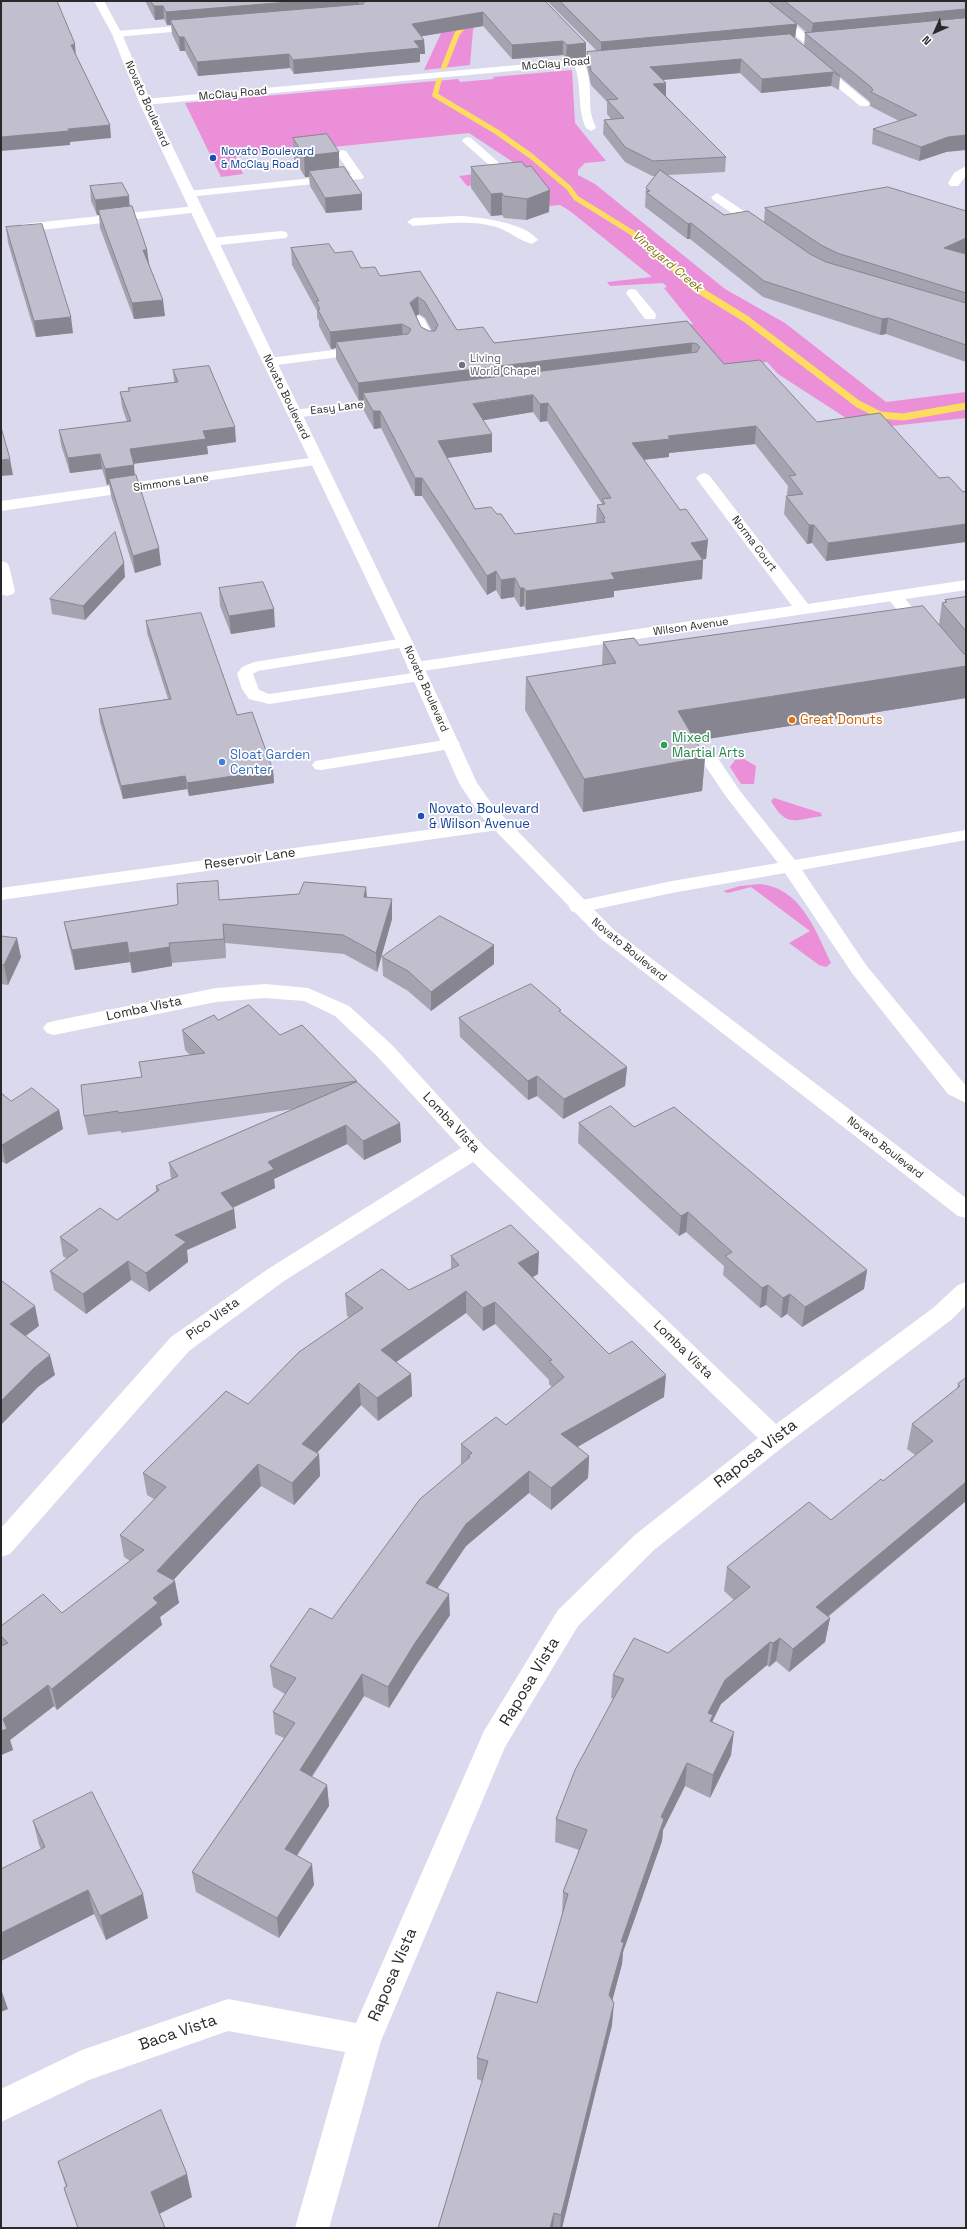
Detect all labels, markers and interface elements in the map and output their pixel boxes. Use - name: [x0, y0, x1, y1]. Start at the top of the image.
- north arrow: [915, 12, 955, 52]
- text: N: [919, 33, 934, 48]
- street label: McClay Road: [521, 54, 591, 74]
- street label: Novato Boulevard: [122, 59, 172, 149]
- street label: McClay Road: [198, 84, 268, 104]
- place label: Novato Boulevard & McClay Road: [221, 145, 314, 171]
- marker: Novato Boulevard & McClay Road: [208, 153, 218, 163]
- water label: Vineyard Creek: [629, 229, 705, 295]
- street label: Novato Boulevard: [260, 352, 312, 442]
- place label: Living World Chapel: [470, 352, 539, 378]
- marker: Living World Chapel: [457, 360, 467, 370]
- street label: Easy Lane: [310, 398, 364, 418]
- street label: Simmons Lane: [132, 471, 210, 495]
- street label: Norma Court: [729, 513, 779, 575]
- street label: Wilson Avenue: [652, 615, 730, 639]
- street label: Novato Boulevard: [401, 644, 451, 734]
- place label: Great Donuts: [800, 712, 883, 728]
- marker: Great Donuts: [787, 715, 797, 725]
- place label: Mixed Martial Arts: [672, 730, 745, 761]
- marker: Mixed Martial Arts: [659, 740, 669, 750]
- place label: Sloat Garden Center: [230, 747, 310, 778]
- marker: Sloat Garden Center: [217, 757, 227, 767]
- place label: Novato Boulevard & Wilson Avenue: [429, 801, 539, 832]
- marker: Novato Boulevard & Wilson Avenue: [416, 811, 426, 821]
- street label: Reservoir Lane: [203, 845, 297, 873]
- street label: Novato Boulevard: [589, 916, 669, 984]
- street label: Lomba Vista: [105, 993, 183, 1025]
- street label: Lomba Vista: [419, 1090, 483, 1156]
- street label: Novato Boulevard: [844, 1114, 926, 1182]
- street label: Pico Vista: [184, 1295, 242, 1343]
- street label: Lomba Vista: [650, 1318, 716, 1382]
- street label: Raposa Vista: [711, 1416, 801, 1492]
- street label: Raposa Vista: [496, 1634, 564, 1730]
- street label: Raposa Vista: [365, 1925, 421, 2025]
- street label: Baca Vista: [137, 2011, 219, 2055]

